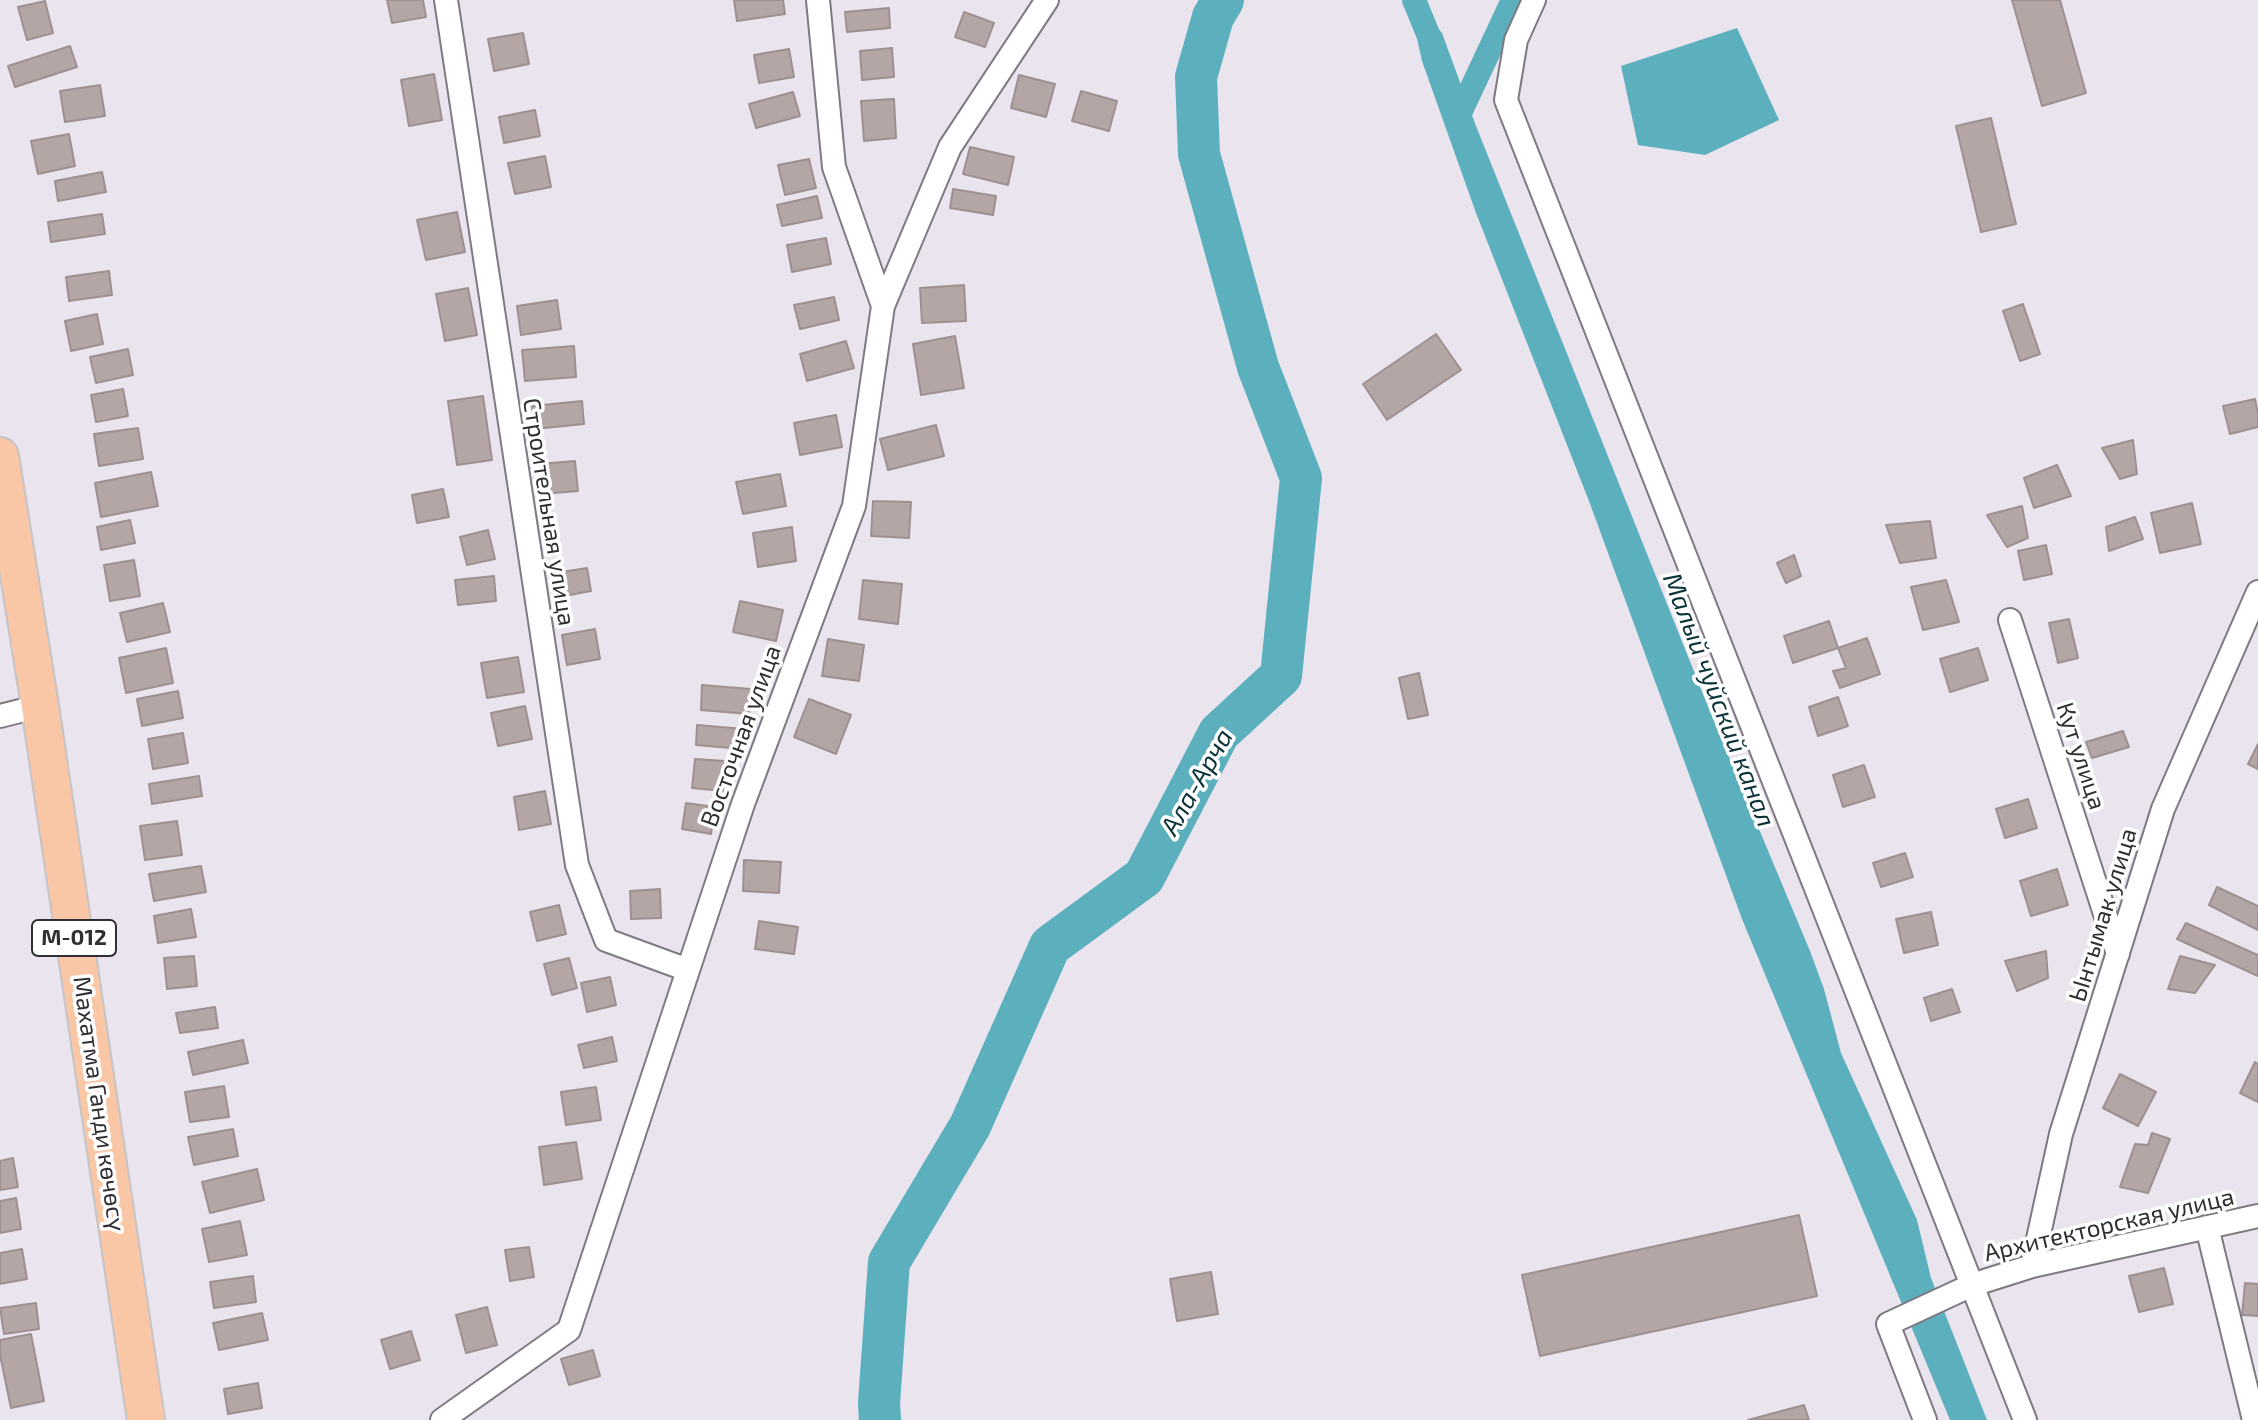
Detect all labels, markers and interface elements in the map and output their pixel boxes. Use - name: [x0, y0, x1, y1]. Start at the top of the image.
- street label: Строительная улица: [517, 396, 581, 628]
- water label: Малый чуйский канал: [1656, 569, 1782, 831]
- street label: Восточная улица: [695, 641, 787, 831]
- street label: Кут улица: [2050, 699, 2112, 813]
- water label: Ала-Арча: [1154, 723, 1240, 841]
- street label: Ынтымак улица: [2063, 825, 2143, 1005]
- road number: М-012: [32, 920, 116, 956]
- street label: Махатма Ганди көчөсү: [67, 974, 131, 1234]
- street label: Архитекторская улица: [1981, 1182, 2237, 1268]

